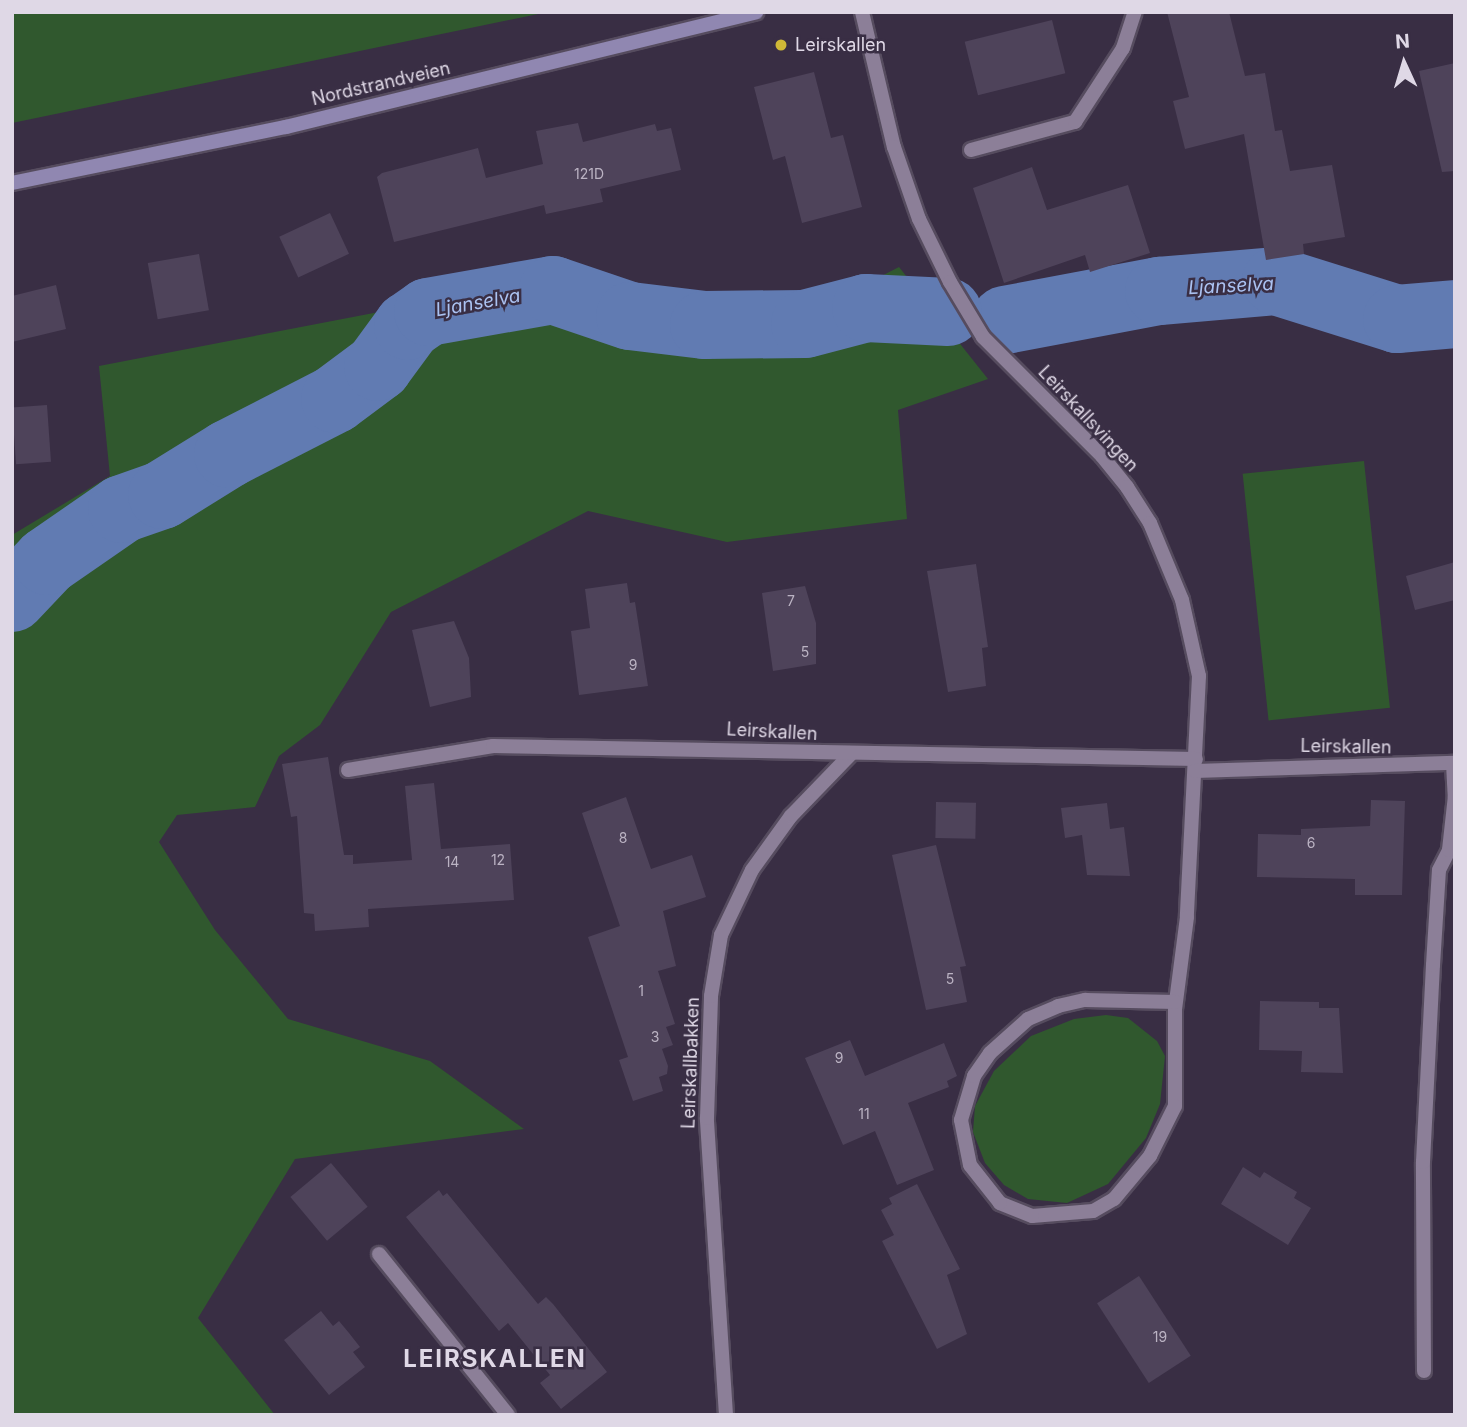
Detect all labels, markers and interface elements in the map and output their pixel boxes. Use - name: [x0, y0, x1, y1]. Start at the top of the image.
- north arrow: [1369, 28, 1439, 98]
- text: N: [1394, 30, 1411, 54]
- place label: Leirskallen: [795, 34, 886, 56]
- marker: Leirskallen: [773, 37, 789, 53]
- street label: Nordstrandveien: [310, 58, 452, 110]
- house number: 121D: [574, 166, 604, 182]
- water label: Ljanselva: [1188, 272, 1274, 300]
- water label: Ljanselva: [434, 284, 522, 322]
- street label: Leirskallsvingen: [1033, 362, 1143, 476]
- house number: 7: [787, 593, 795, 609]
- house number: 5: [801, 644, 809, 660]
- house number: 9: [629, 657, 637, 673]
- street label: Leirskallen: [726, 719, 818, 745]
- street label: Leirskallen: [1300, 735, 1392, 759]
- house number: 8: [619, 830, 627, 846]
- house number: 6: [1307, 835, 1315, 851]
- house number: 12: [491, 852, 505, 868]
- house number: 14: [445, 854, 459, 870]
- house number: 5: [946, 971, 954, 987]
- house number: 1: [638, 983, 644, 999]
- street label: Leirskallbakken: [678, 997, 704, 1129]
- house number: 3: [651, 1029, 659, 1045]
- house number: 9: [835, 1050, 843, 1066]
- house number: 11: [858, 1106, 870, 1122]
- house number: 19: [1153, 1329, 1167, 1345]
- district label: LEIRSKALLEN: [405, 1345, 585, 1373]

